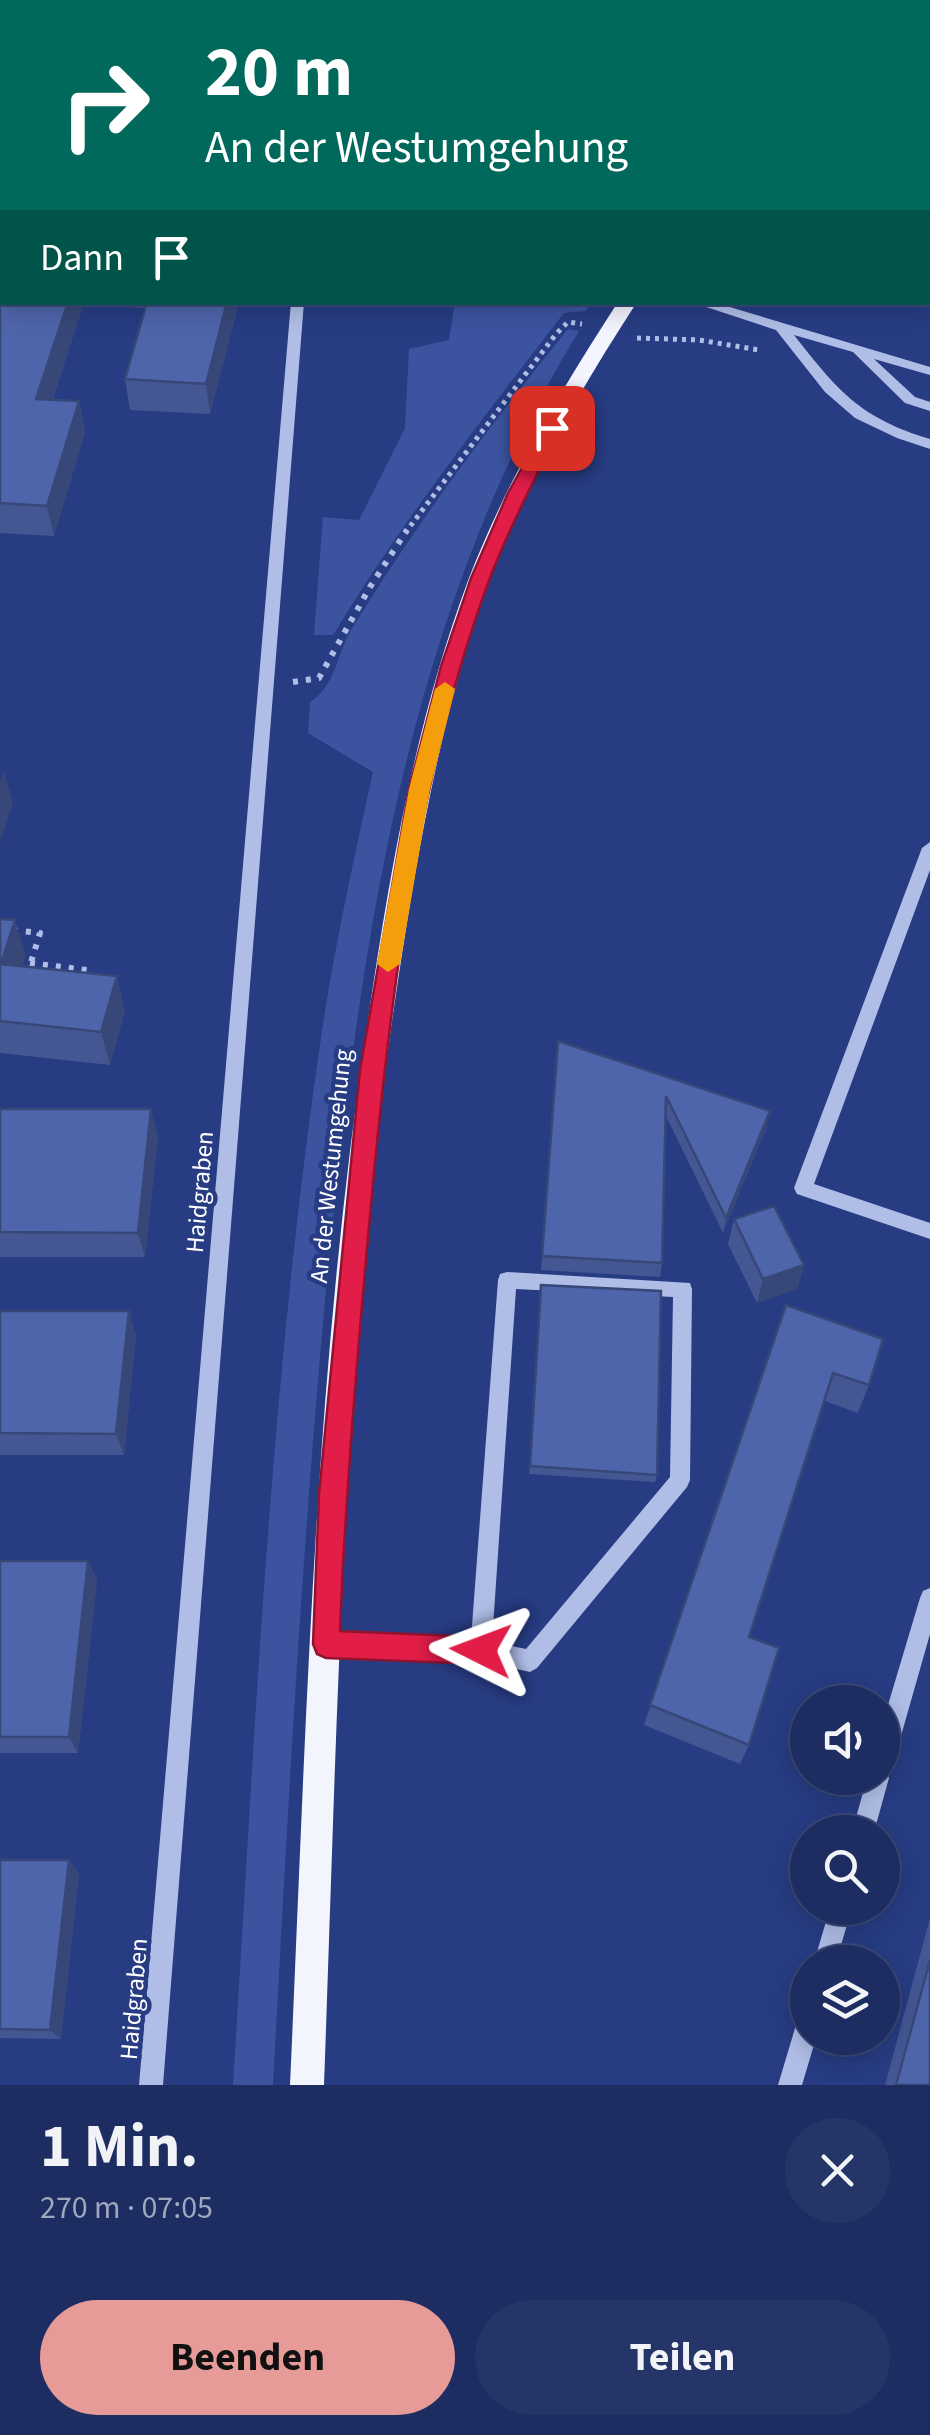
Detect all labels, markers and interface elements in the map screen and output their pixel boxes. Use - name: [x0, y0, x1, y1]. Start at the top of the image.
- text: 20 m: [205, 23, 353, 123]
- icon: right: [40, 40, 170, 170]
- text: An der Westumgehung: [205, 116, 628, 180]
- icon: arrive: [144, 230, 199, 285]
- text: Dann: [40, 231, 124, 285]
- pin: [510, 386, 595, 471]
- icon: arrive: [525, 401, 580, 456]
- street label: An der Westumgehung: [301, 1047, 361, 1285]
- street label: Haidgraben: [177, 1130, 223, 1254]
- position arrow: [429, 1598, 533, 1702]
- map controls: [790, 1685, 900, 2055]
- button: sound: [790, 1685, 900, 1795]
- button: search: [790, 1815, 900, 1925]
- street label: Haidgraben: [111, 1937, 157, 2061]
- button: layers: [790, 1945, 900, 2055]
- text: 1 Min.: [40, 2105, 198, 2190]
- button: close: [785, 2118, 890, 2223]
- text: 270 m · 07:05: [40, 2185, 213, 2231]
- button: Beenden: [40, 2300, 455, 2415]
- button: Teilen: [475, 2300, 890, 2415]

